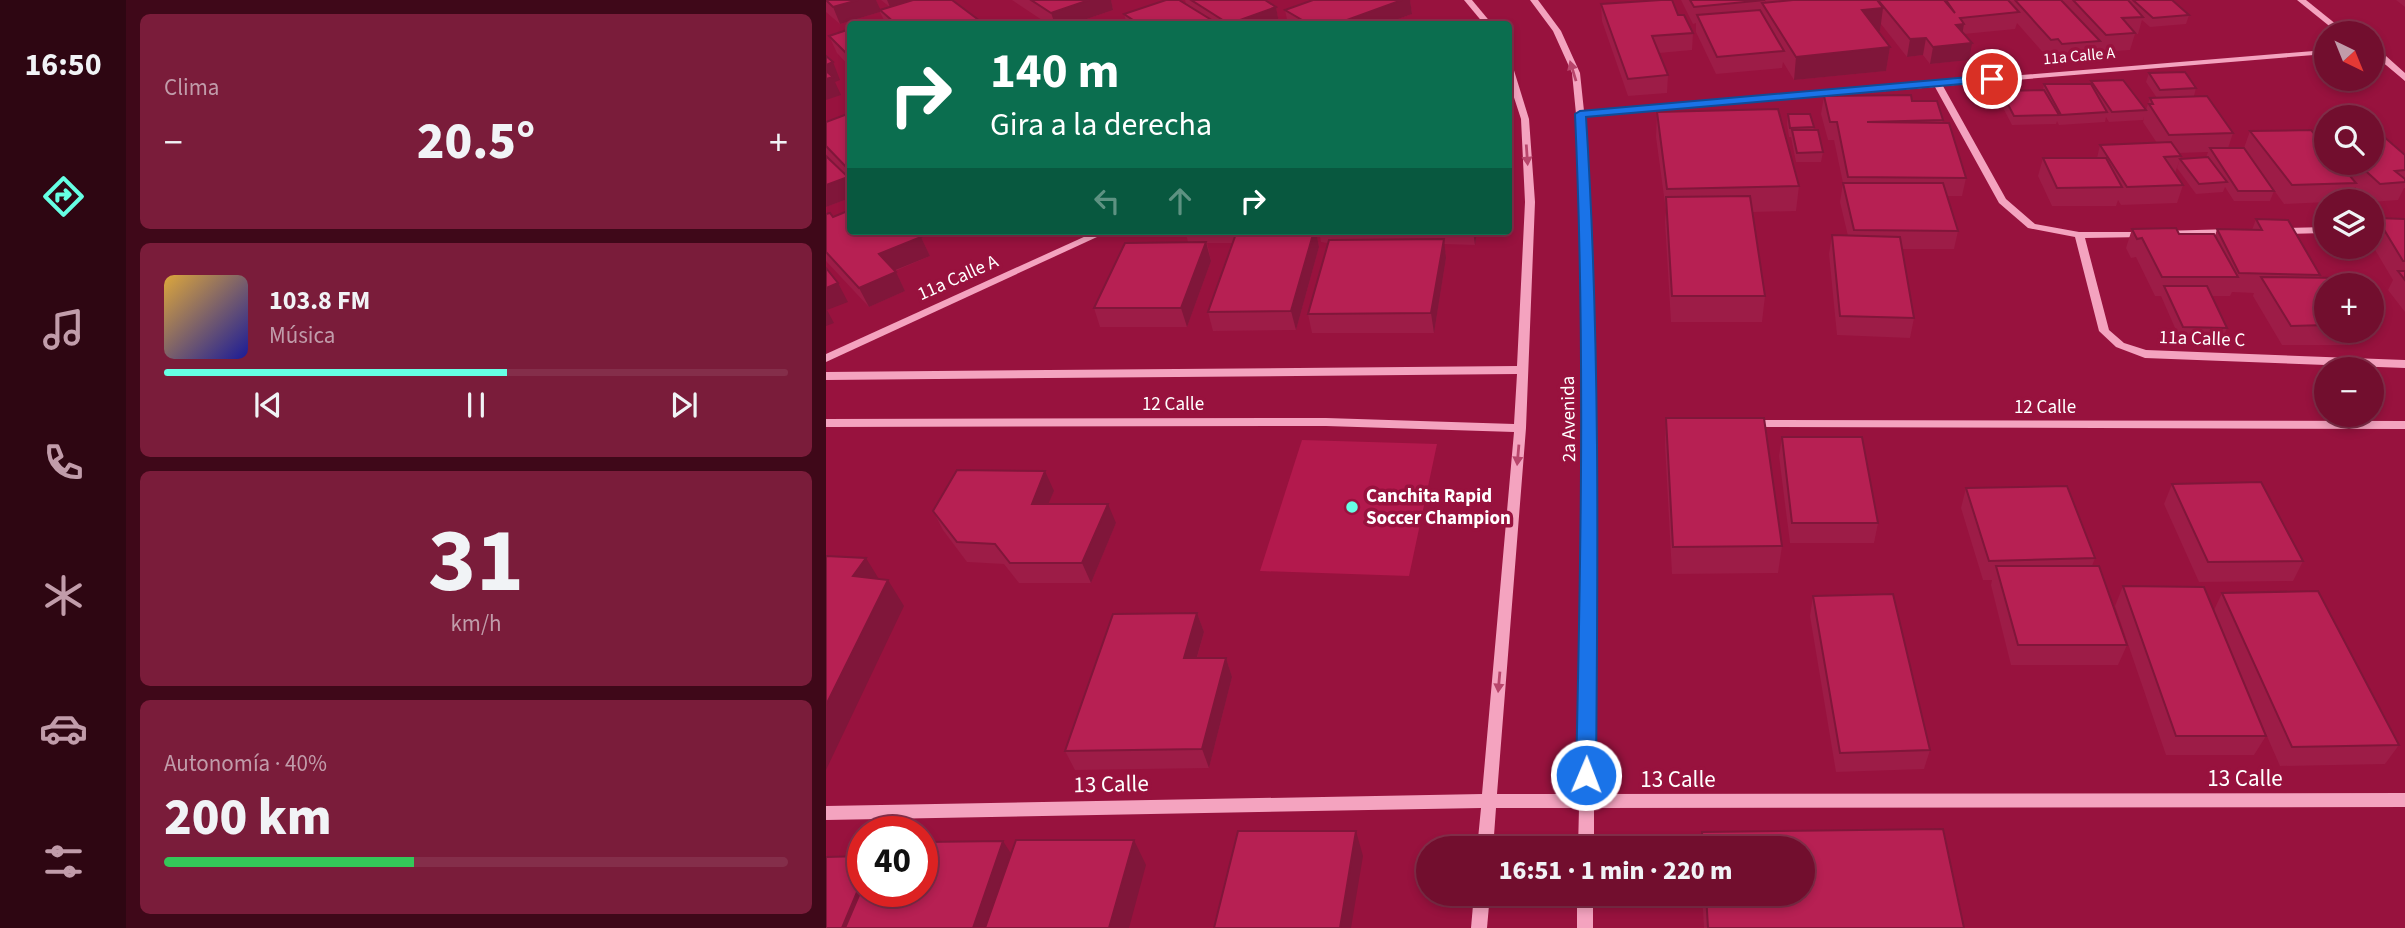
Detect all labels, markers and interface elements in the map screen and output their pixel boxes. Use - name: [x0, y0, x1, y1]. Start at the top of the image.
- north arrow: [2314, 21, 2384, 91]
- map controls: [2314, 21, 2384, 427]
- text: 140 m: [990, 37, 1119, 107]
- text: 16:50: [24, 42, 102, 88]
- street label: 11a Calle A: [2042, 42, 2116, 70]
- icon: right: [875, 49, 966, 140]
- pin: [1962, 49, 2022, 109]
- one-way arrow: [1568, 60, 1578, 81]
- icon: arrive: [1973, 60, 2011, 98]
- text: Clima: [164, 71, 219, 104]
- text: Gira a la derecha: [990, 102, 1212, 148]
- text: 20.5°: [417, 105, 535, 179]
- button: search: [2314, 105, 2384, 175]
- text: −: [164, 116, 183, 170]
- text: +: [769, 116, 788, 170]
- one-way arrow: [1522, 144, 1533, 166]
- icon: directions: [39, 172, 88, 221]
- icon: left: [1088, 182, 1126, 220]
- icon: ahead: [1161, 182, 1199, 220]
- icon: right: [1234, 182, 1272, 220]
- button: layers: [2314, 189, 2384, 259]
- street label: 11a Calle A: [913, 248, 1003, 308]
- button: +: [2314, 273, 2384, 343]
- text: 103.8 FM: [269, 282, 370, 319]
- icon: music: [39, 305, 88, 354]
- text: Música: [269, 319, 335, 352]
- street label: 11a Calle C: [2158, 324, 2246, 354]
- button: −: [2314, 357, 2384, 427]
- street label: 2a Avenida: [1555, 376, 1583, 462]
- icon: previous: [249, 386, 287, 424]
- icon: pause: [457, 386, 495, 424]
- icon: next: [665, 386, 703, 424]
- street label: 12 Calle: [1142, 391, 1204, 418]
- street label: 12 Calle: [2014, 394, 2076, 421]
- icon: phone: [39, 438, 88, 487]
- one-way arrow: [1512, 444, 1523, 466]
- place label: Canchita Rapid Soccer Champion: [1366, 483, 1511, 532]
- text: 31: [428, 497, 524, 626]
- marker: Canchita Rapid Soccer Champion: [1344, 499, 1360, 515]
- icon: climate: [39, 571, 88, 620]
- text: km/h: [450, 607, 502, 640]
- one-way arrow: [1493, 671, 1504, 693]
- icon: car: [39, 704, 88, 753]
- position arrow: [1549, 738, 1623, 812]
- text: Autonomía · 40%: [164, 747, 327, 780]
- street label: 13 Calle: [2207, 762, 2283, 795]
- street label: 13 Calle: [1640, 763, 1716, 796]
- street label: 13 Calle: [1073, 767, 1149, 801]
- text: 200 km: [164, 781, 332, 855]
- speed limit sign: 40: [847, 816, 938, 907]
- icon: filters: [39, 837, 88, 886]
- text: 16:51 · 1 min · 220 m: [1499, 852, 1732, 889]

